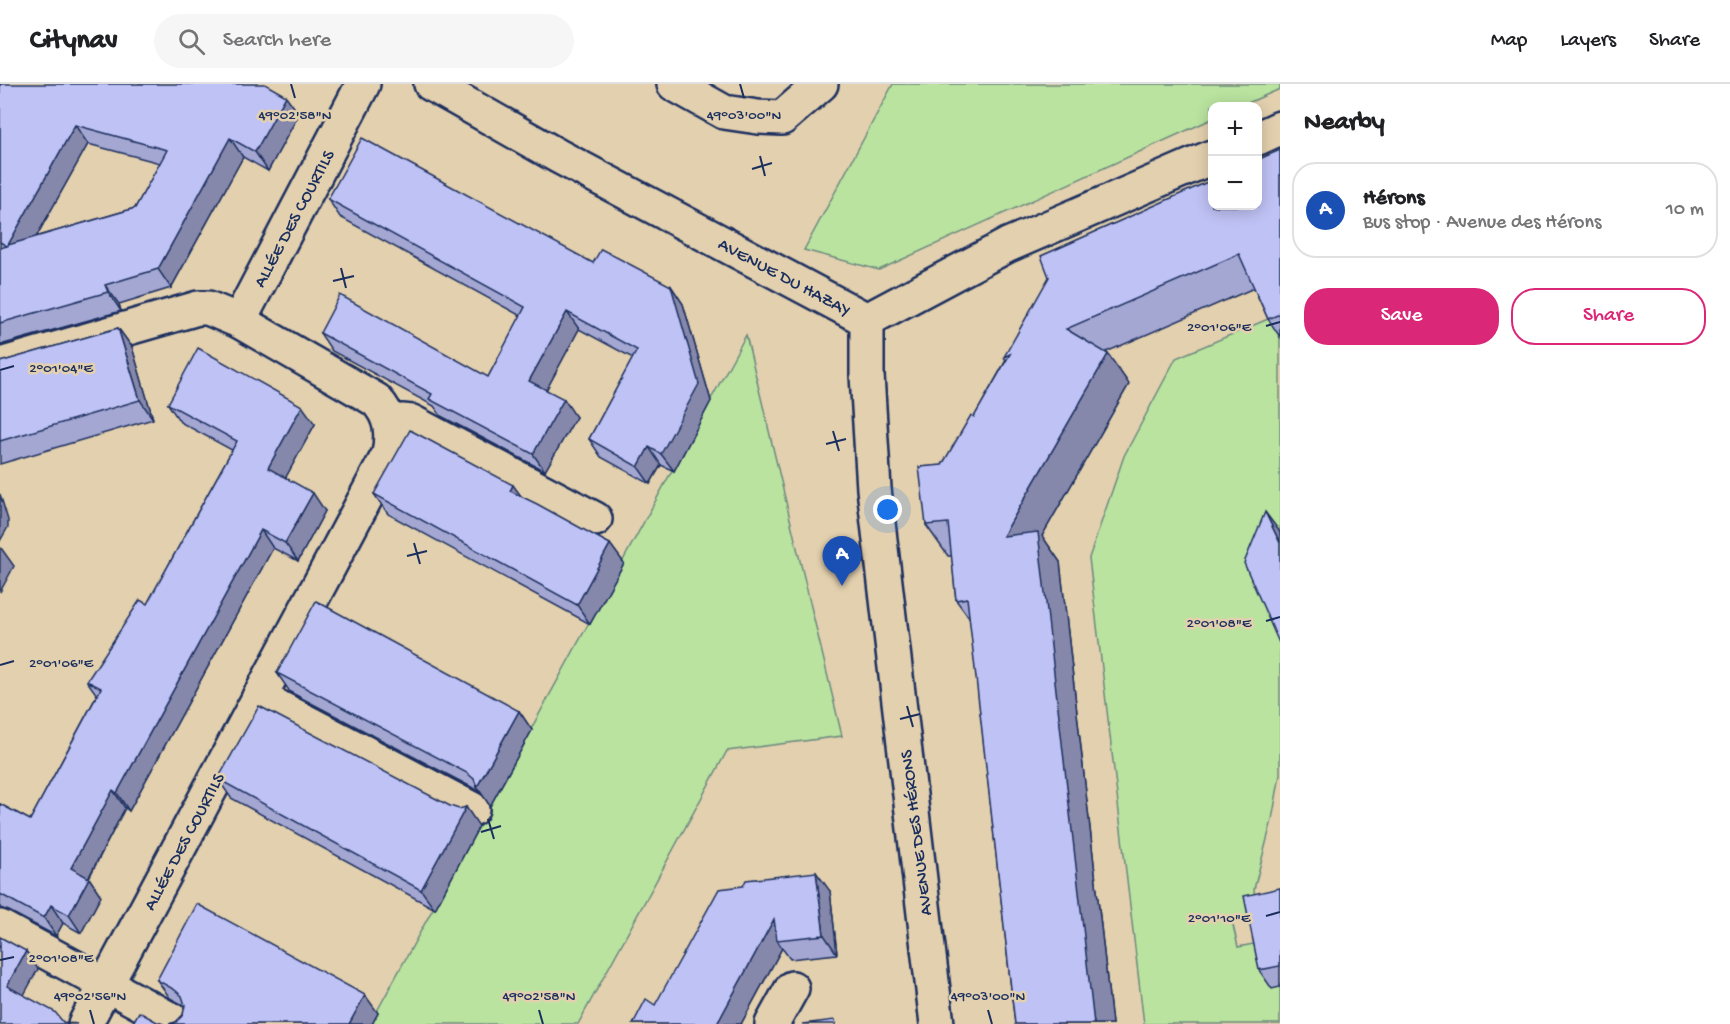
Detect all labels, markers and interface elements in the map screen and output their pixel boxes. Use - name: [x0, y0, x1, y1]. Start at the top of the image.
- search box: [154, 14, 574, 68]
- text: Citynav: [30, 25, 118, 58]
- icon: search: [175, 25, 208, 58]
- text: Search here: [223, 28, 331, 54]
- text: Map: [1491, 29, 1527, 54]
- text: Layers: [1560, 29, 1616, 54]
- text: Share: [1649, 29, 1700, 54]
- map controls: [1208, 102, 1262, 210]
- button: +: [1208, 102, 1262, 156]
- text: 49°02'58"N: [258, 107, 332, 125]
- text: 49°03'00"N: [707, 107, 781, 125]
- text: Nearby: [1304, 108, 1385, 139]
- street label: ALLÉE DES COURTILS: [250, 146, 341, 292]
- button: −: [1208, 156, 1262, 210]
- text: Hérons: [1363, 186, 1425, 212]
- text: A: [1320, 199, 1331, 222]
- text: 10 m: [1666, 199, 1704, 222]
- text: Bus stop · Avenue des Hérons: [1363, 212, 1601, 235]
- street label: AVENUE DU HAZAY: [714, 234, 854, 322]
- button: Save: [1304, 288, 1499, 345]
- button: Share: [1511, 288, 1706, 345]
- text: 2°01'06"E: [1187, 319, 1252, 337]
- text: 2°01'04"E: [29, 360, 93, 378]
- your location: [873, 495, 902, 524]
- pin: A: [822, 536, 862, 586]
- text: 2°01'08"E: [1187, 615, 1252, 633]
- text: 2°01'06"E: [29, 655, 94, 673]
- street label: AVENUE DES HÉRONS: [897, 748, 938, 917]
- street label: ALLÉE DES COURTILS: [140, 769, 231, 915]
- text: 2°01'10"E: [1188, 910, 1251, 928]
- text: 2°01'08"E: [29, 950, 94, 968]
- text: 49°02'56"N: [54, 988, 126, 1006]
- text: 49°02'58"N: [502, 988, 576, 1006]
- text: 49°03'00"N: [951, 988, 1025, 1006]

